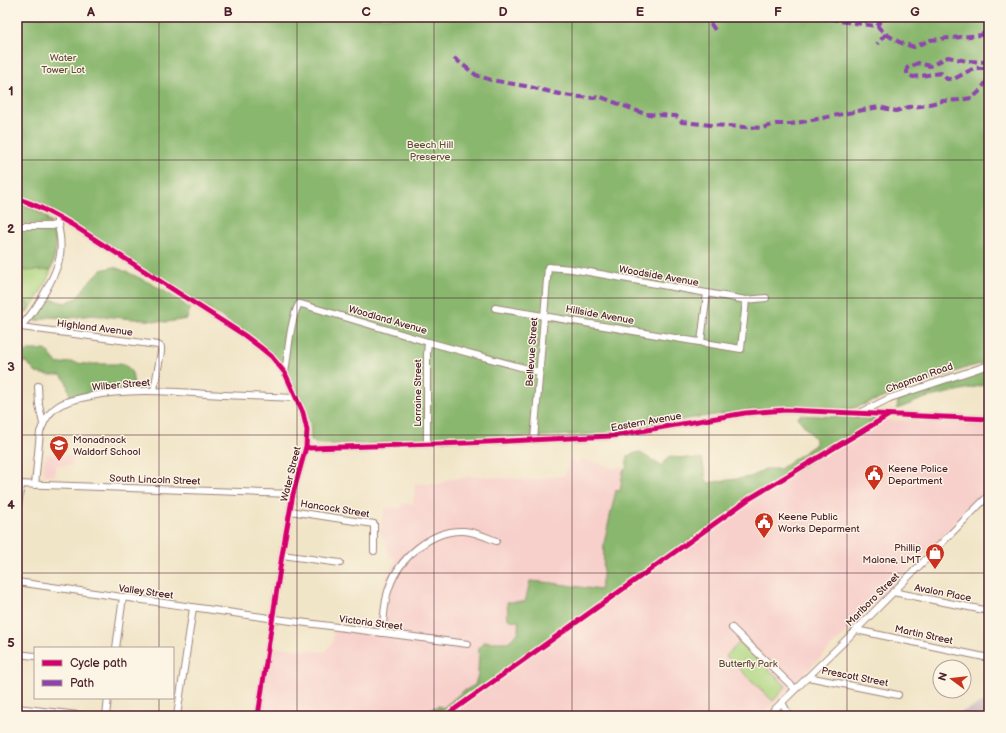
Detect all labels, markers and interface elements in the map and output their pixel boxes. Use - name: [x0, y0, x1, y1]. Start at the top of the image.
- text: A: [86, 4, 95, 20]
- text: B: [223, 4, 233, 20]
- text: C: [361, 4, 371, 20]
- text: D: [498, 4, 508, 20]
- text: E: [636, 4, 645, 20]
- text: F: [774, 4, 782, 20]
- text: G: [910, 4, 920, 20]
- park label: Water Tower Lot: [41, 52, 85, 76]
- text: 1: [8, 83, 14, 99]
- park label: Beech Hill Preserve: [407, 139, 453, 163]
- text: 2: [7, 221, 15, 237]
- street label: Woodside Avenue: [618, 263, 700, 289]
- street label: Woodland Avenue: [347, 303, 428, 337]
- street label: Hillside Avenue: [565, 303, 635, 327]
- street label: Highland Avenue: [56, 317, 134, 339]
- street label: Bellevue Street: [524, 317, 540, 387]
- text: 3: [7, 359, 15, 375]
- street label: Lorraine Street: [412, 359, 424, 427]
- street label: Chapman Road: [884, 360, 955, 396]
- street label: Wilber Street: [92, 376, 151, 394]
- street label: Eastern Avenue: [610, 410, 682, 434]
- school or university icon: Monadnock Waldorf School: [48, 434, 70, 462]
- place label: Monadnock Waldorf School: [73, 434, 140, 458]
- street label: Water Street: [278, 445, 304, 503]
- public building icon: Keene Police Department: [863, 463, 885, 491]
- place label: Keene Police Department: [888, 463, 948, 487]
- street label: South Lincoln Street: [109, 472, 201, 488]
- text: 4: [7, 497, 15, 513]
- street label: Hancock Street: [299, 498, 370, 520]
- public building icon: Keene Public Works Deparment: [753, 511, 775, 539]
- place label: Keene Public Works Deparment: [778, 511, 859, 535]
- place label: Phillip Malone, LMT: [863, 542, 921, 566]
- shop icon: Phillip Malone, LMT: [924, 542, 946, 570]
- street label: Marlboro Street: [844, 571, 902, 629]
- street label: Valley Street: [118, 582, 174, 602]
- street label: Avalon Place: [913, 582, 972, 604]
- street label: Victoria Street: [338, 613, 403, 633]
- street label: Martin Street: [894, 623, 954, 647]
- text: 5: [7, 635, 15, 651]
- legend: [34, 647, 174, 699]
- text: Cycle path: [70, 656, 127, 671]
- park label: Butterfly Park: [718, 658, 778, 670]
- north arrow: [932, 659, 972, 699]
- street label: Prescott Street: [821, 665, 889, 689]
- text: N: [935, 671, 950, 682]
- text: Path: [70, 676, 95, 691]

